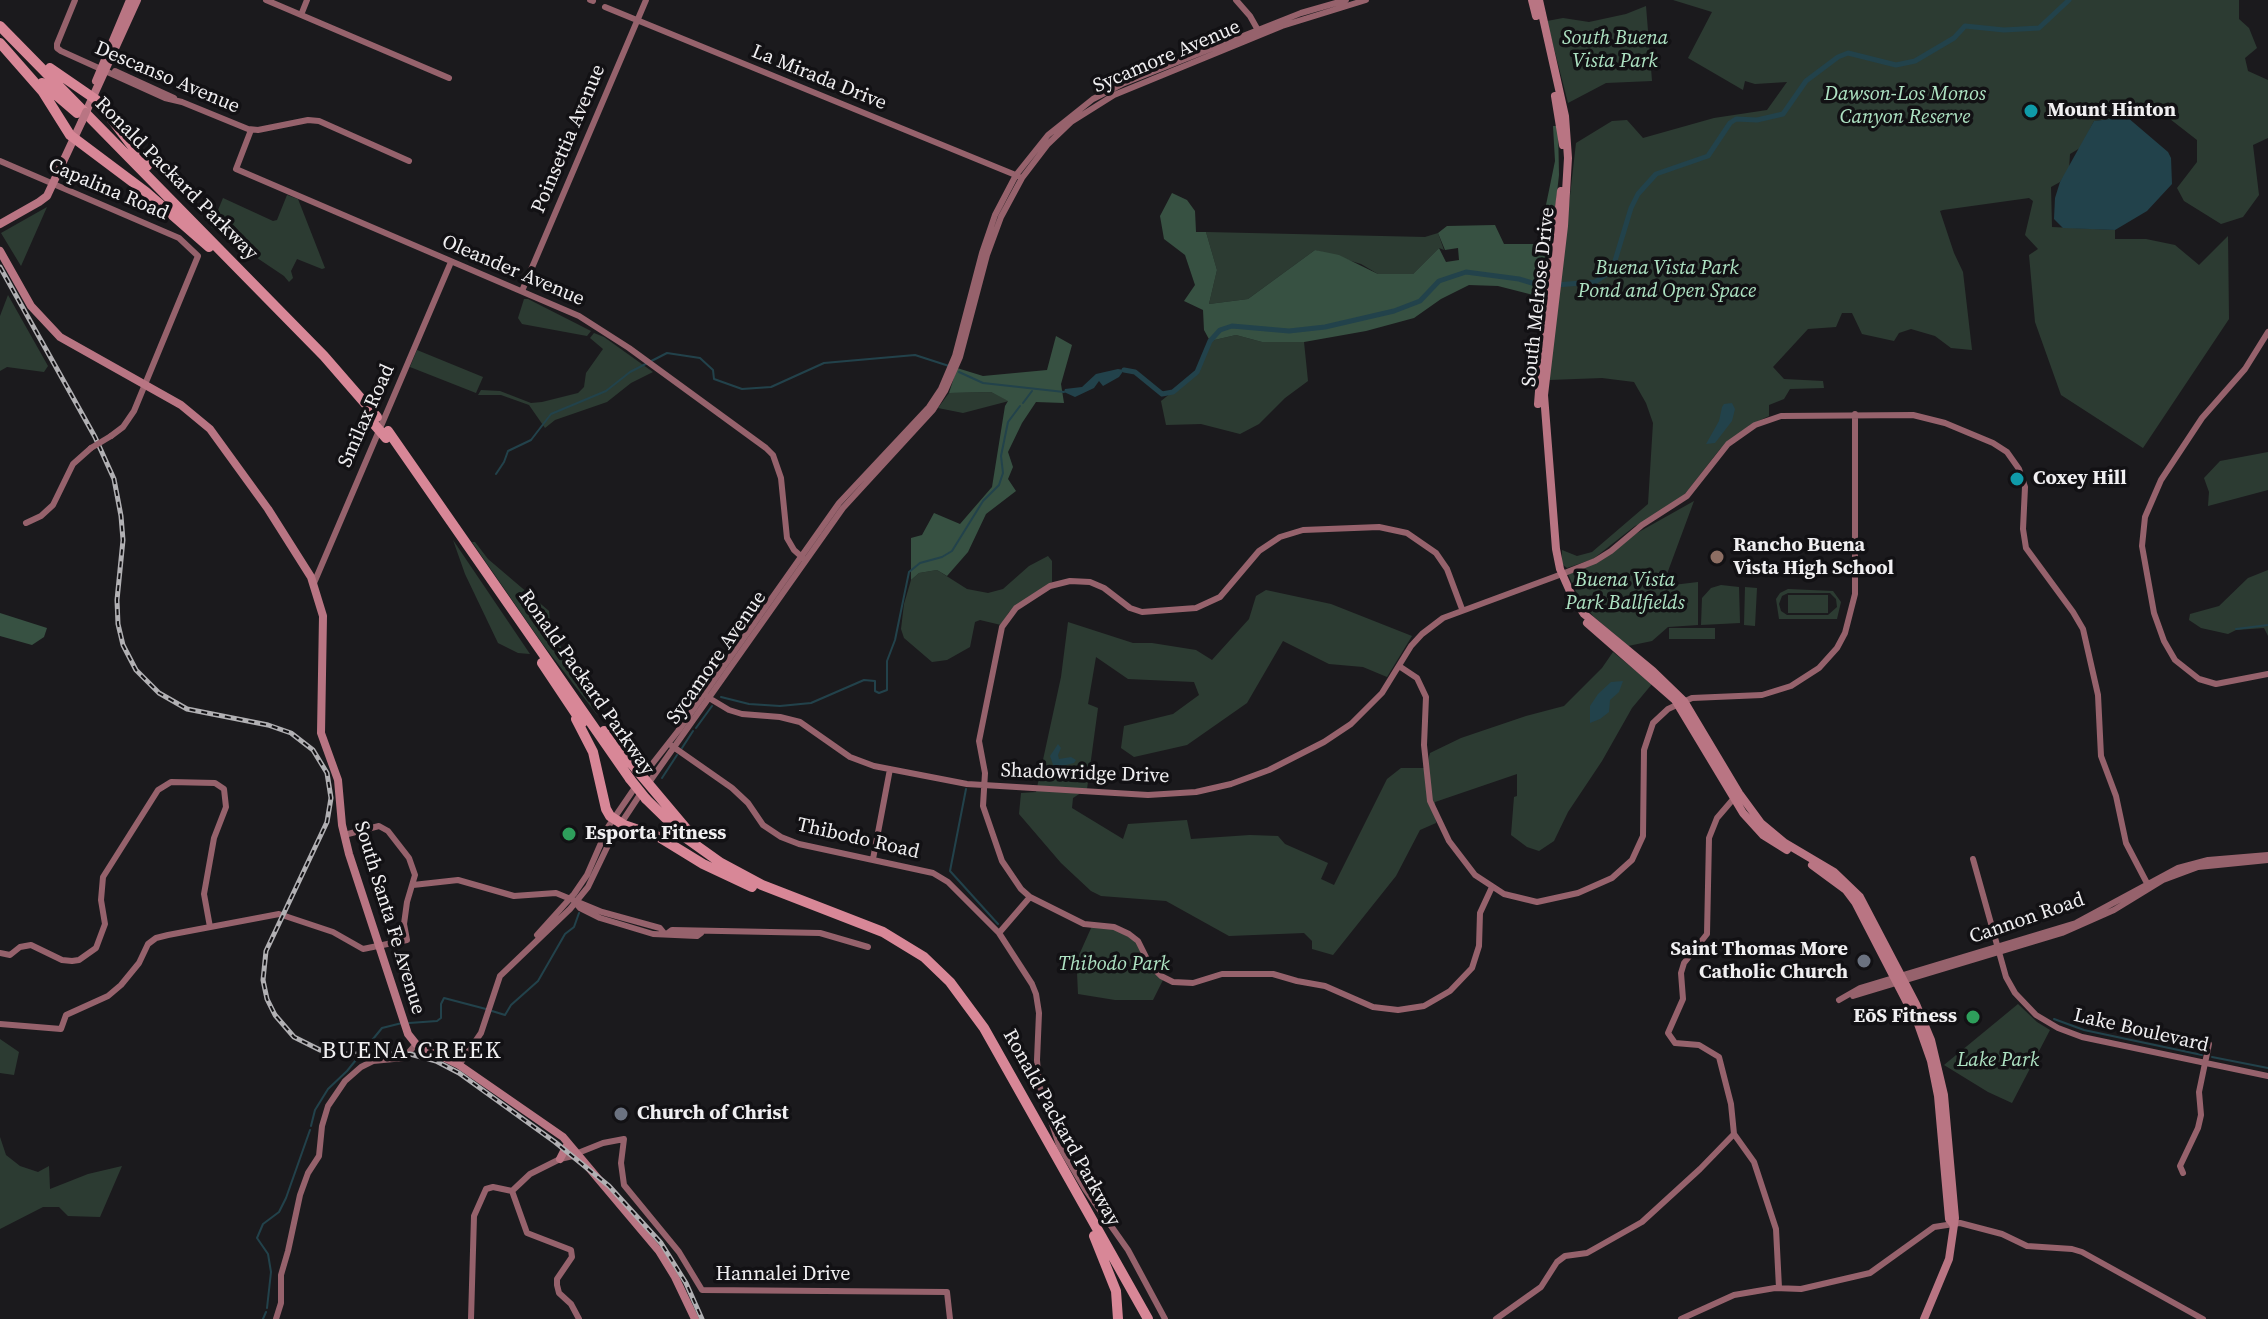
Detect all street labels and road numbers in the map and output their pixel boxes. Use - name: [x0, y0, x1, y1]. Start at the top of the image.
- street label: Sycamore Avenue: [1090, 15, 1244, 99]
- street label: Descanso Avenue: [91, 37, 243, 119]
- street label: La Mirada Drive: [748, 40, 890, 116]
- street label: Poinsettia Avenue: [527, 61, 611, 217]
- street label: Ronald Packard Parkway: [89, 92, 263, 266]
- street label: Capalina Road: [44, 154, 172, 226]
- street label: South Melrose Drive: [1518, 206, 1560, 388]
- street label: Oleander Avenue: [438, 230, 588, 312]
- street label: Smilax Road: [334, 361, 400, 471]
- street label: Ronald Packard Parkway: [513, 586, 659, 780]
- street label: Sycamore Avenue: [662, 587, 772, 729]
- street label: Shadowridge Drive: [1000, 759, 1170, 789]
- street label: Thibodo Road: [794, 813, 922, 865]
- street label: South Santa Fe Avenue: [348, 818, 430, 1018]
- street label: Cannon Road: [1966, 888, 2088, 950]
- street label: Lake Boulevard: [2071, 1004, 2211, 1058]
- street label: Ronald Packard Parkway: [997, 1026, 1125, 1230]
- street label: Hannalei Drive: [716, 1263, 850, 1287]

